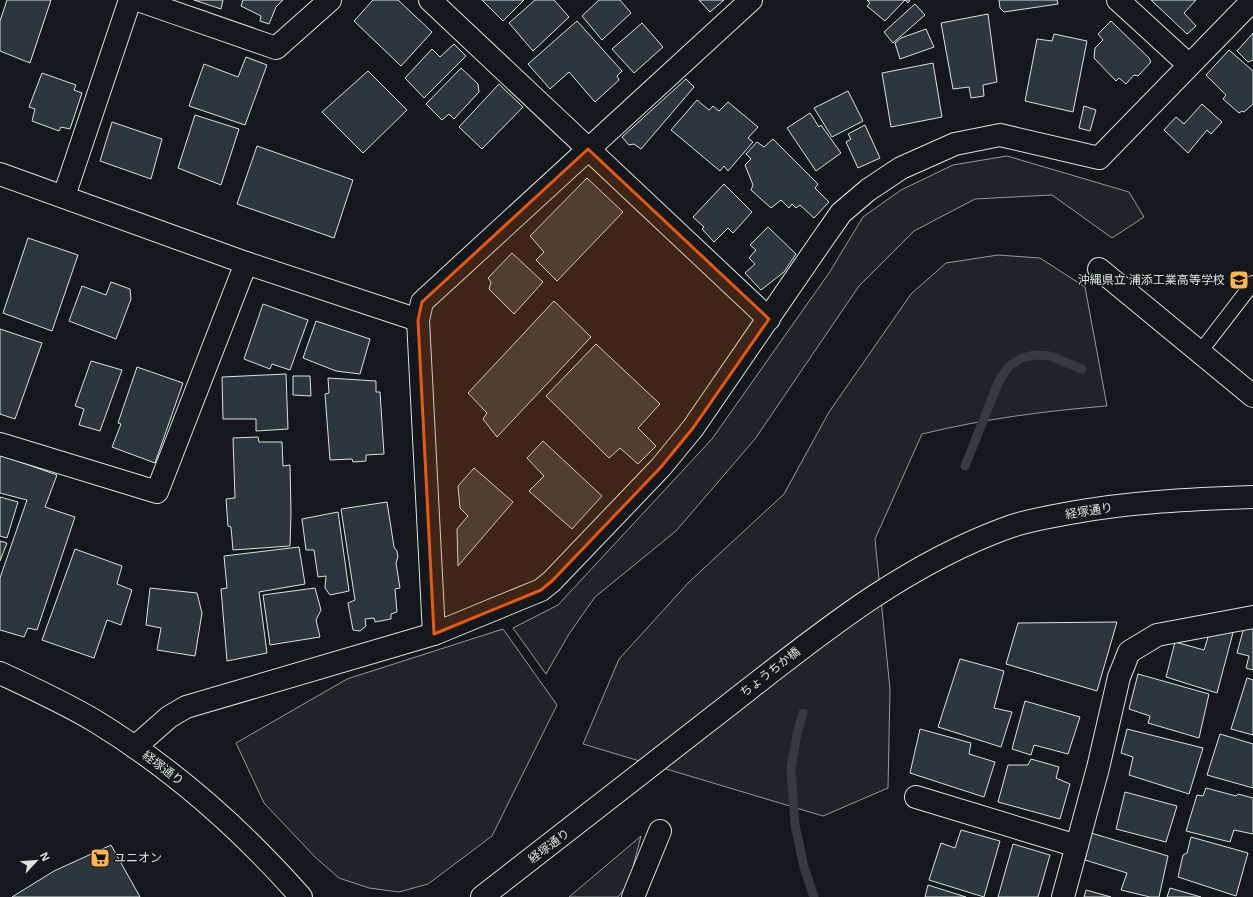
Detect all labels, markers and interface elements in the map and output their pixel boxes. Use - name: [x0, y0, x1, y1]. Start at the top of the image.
- school or university icon: 沖縄県立 浦添工業高等学校: [1228, 269, 1250, 291]
- place label: 沖縄県立 浦添工業高等学校: [1078, 273, 1225, 287]
- street label: 経塚通り: [1064, 500, 1114, 522]
- street label: ちょうちか橋: [737, 644, 803, 700]
- street label: 経塚通り: [140, 748, 186, 788]
- street label: 経塚通り: [526, 826, 572, 866]
- north arrow: [16, 841, 56, 881]
- supermarket icon: ユニオン: [89, 847, 111, 869]
- text: N: [38, 850, 52, 863]
- place label: ユニオン: [114, 851, 162, 865]

